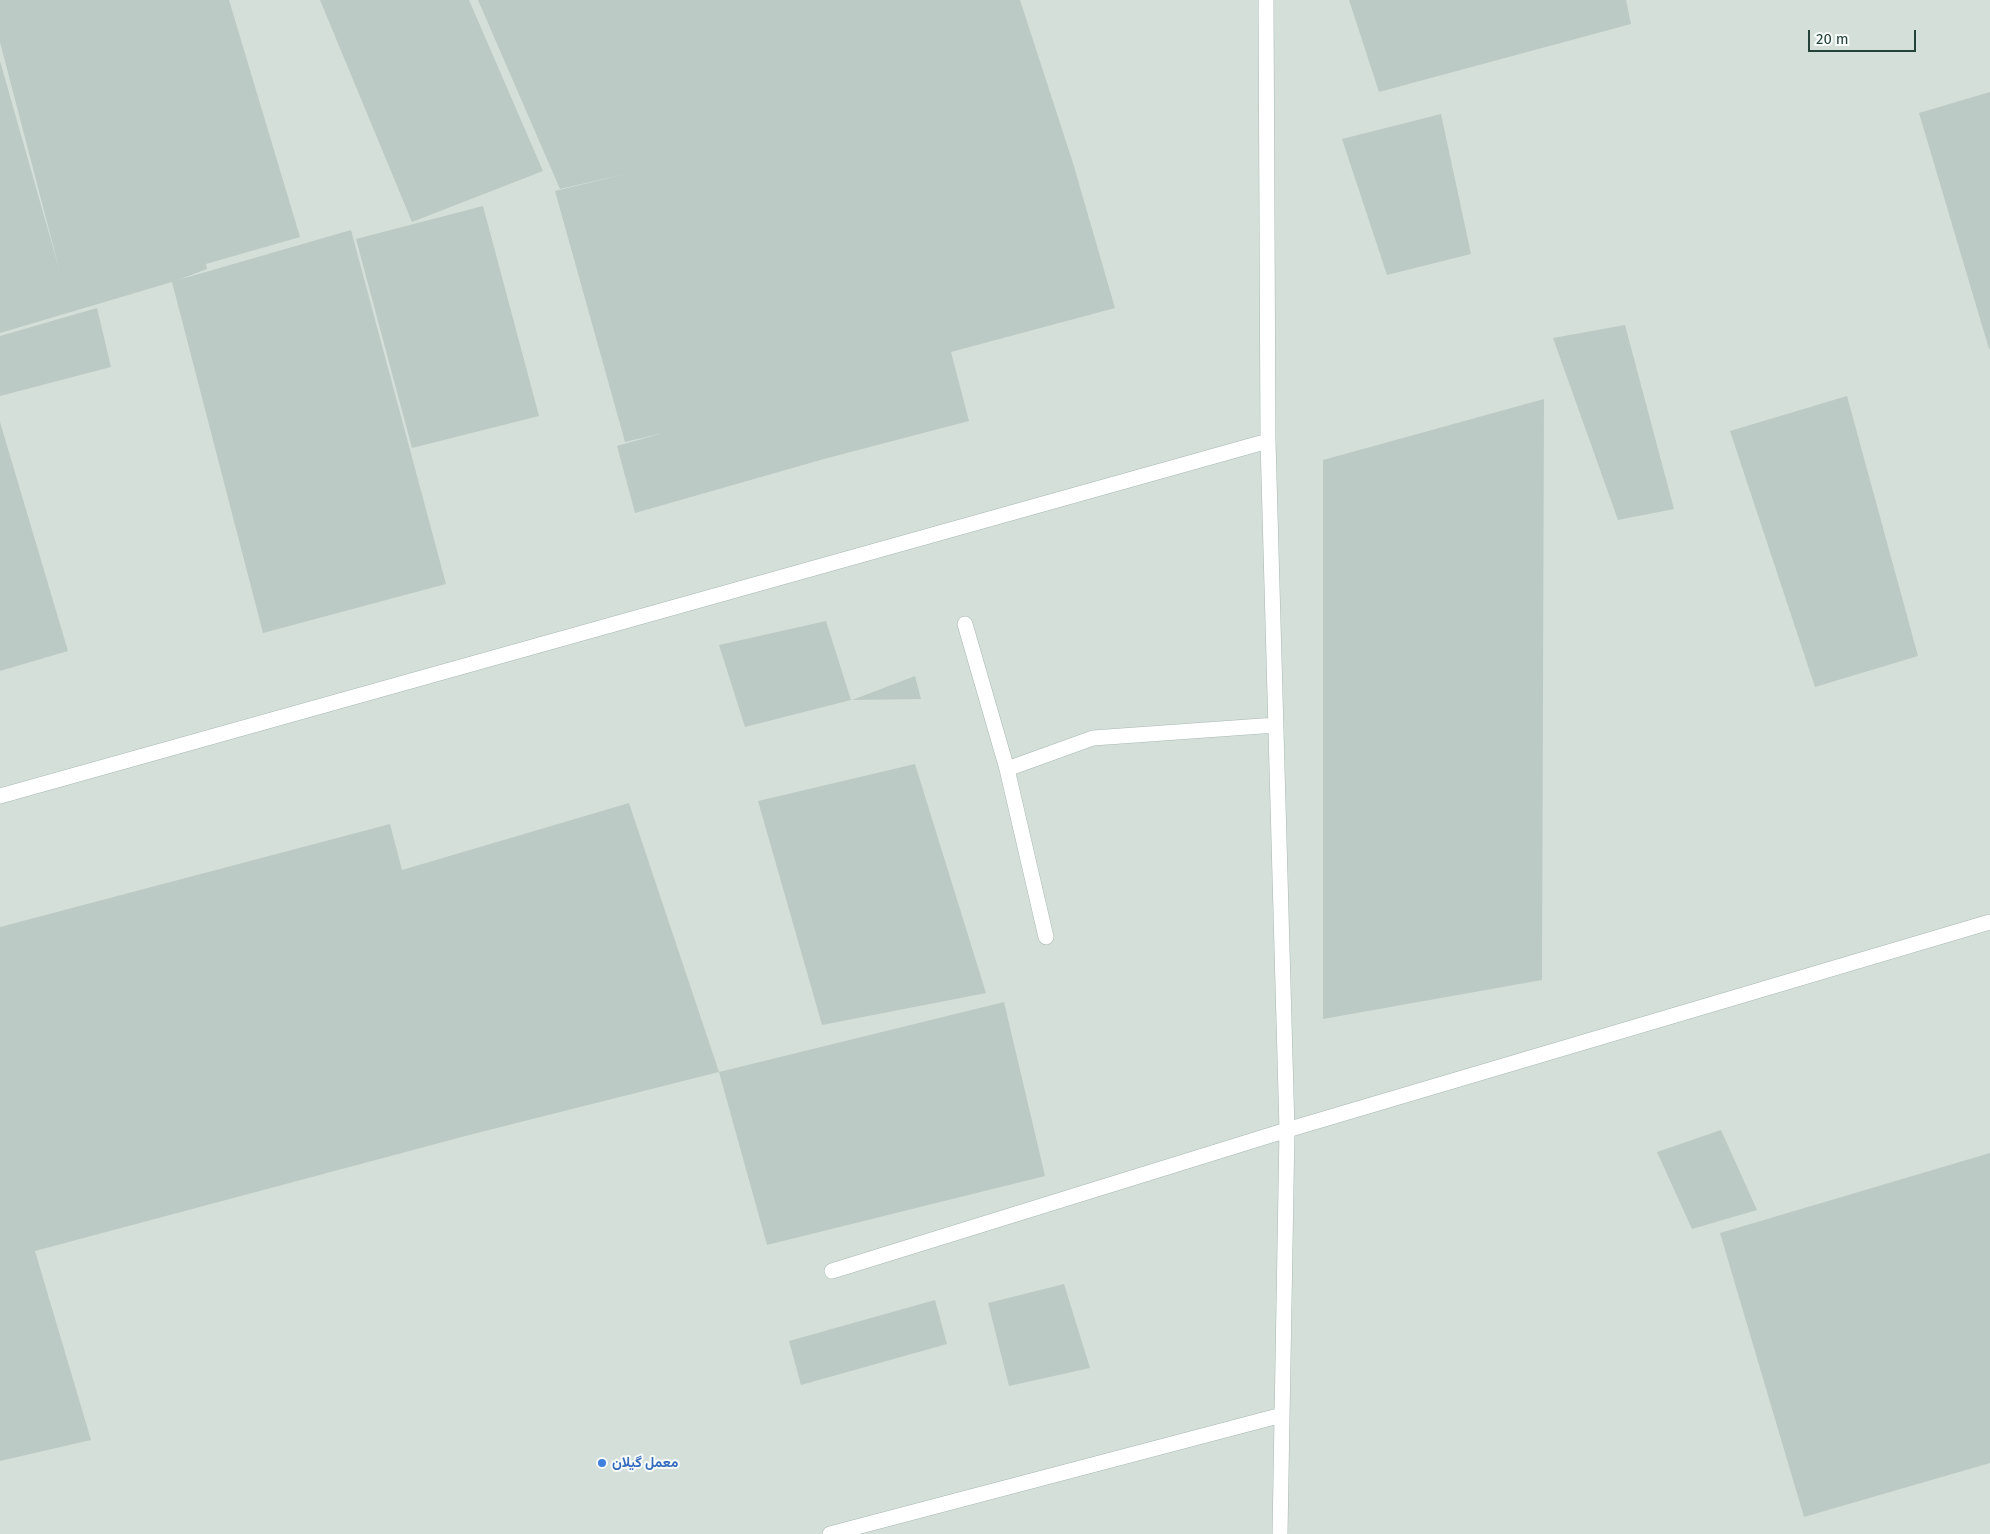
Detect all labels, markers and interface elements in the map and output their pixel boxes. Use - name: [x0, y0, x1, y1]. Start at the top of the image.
- scale bar: [1810, 20, 1918, 52]
- text: 20 m: [1816, 30, 1849, 48]
- place label: معمل گیلان: [612, 1455, 678, 1471]
- marker: معمل گیلان: [596, 1457, 608, 1469]

